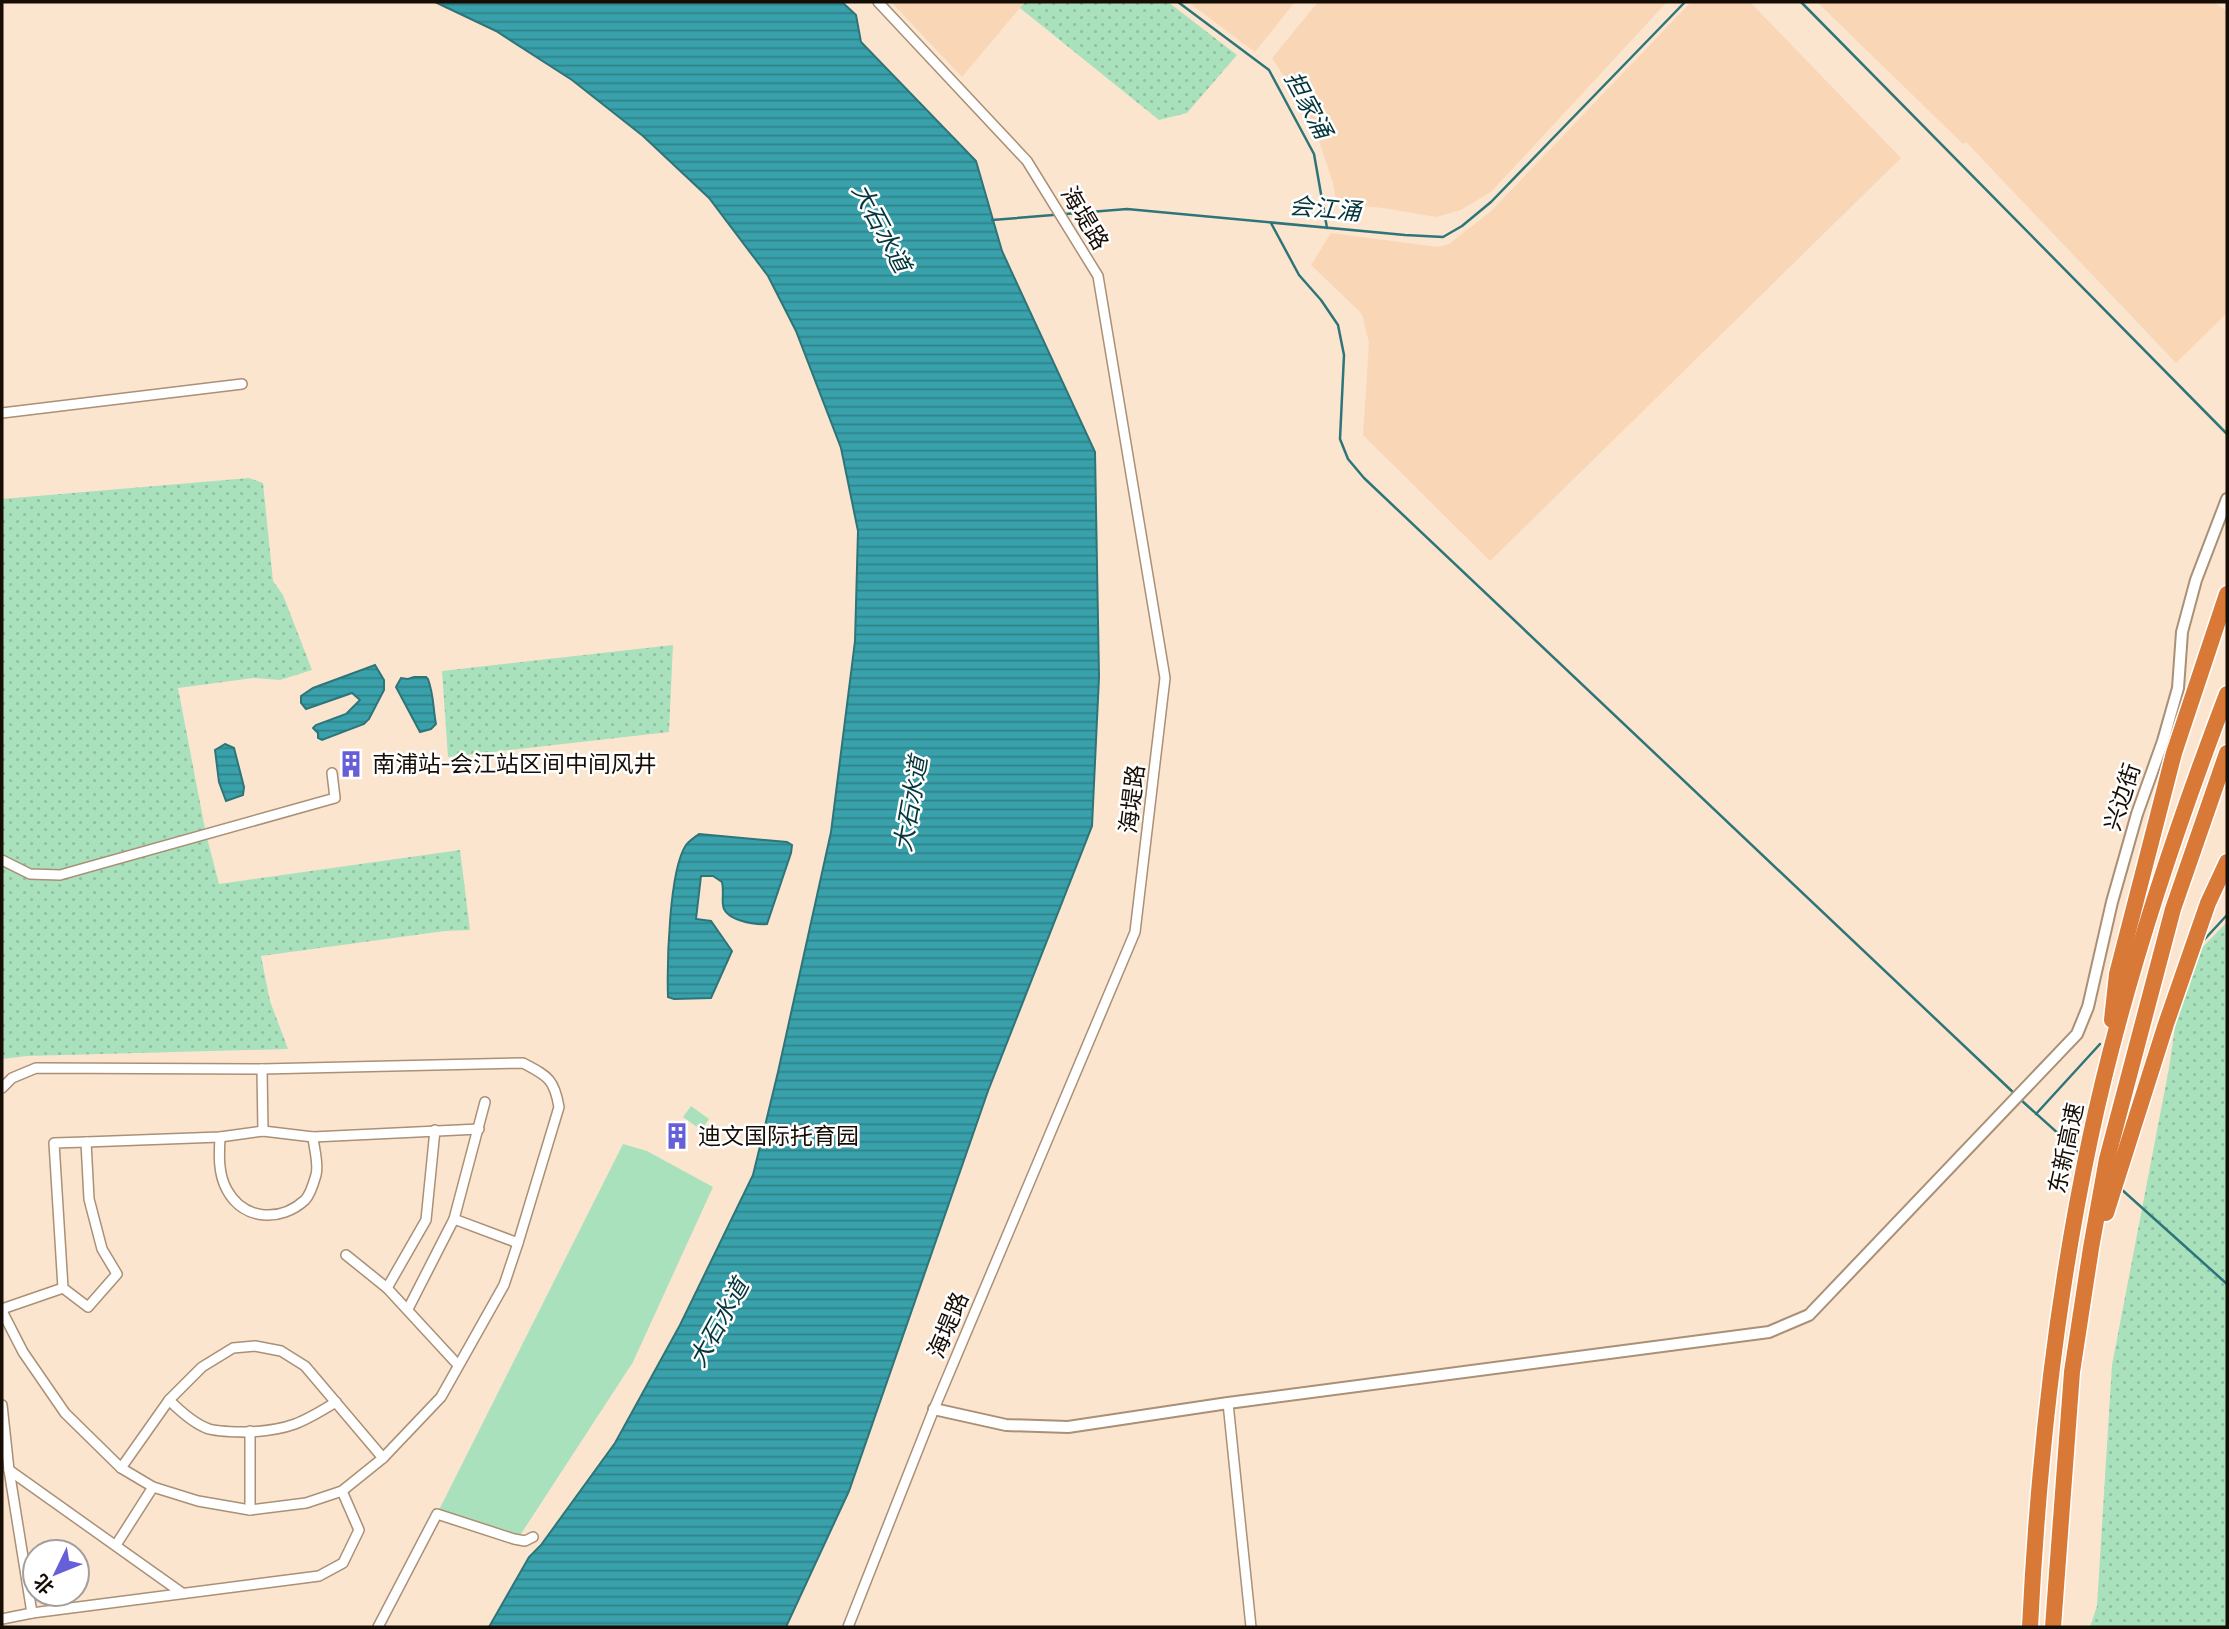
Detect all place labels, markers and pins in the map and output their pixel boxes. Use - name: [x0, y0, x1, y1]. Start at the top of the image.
- building icon: 南浦站-会江站区间中间风井: [336, 749, 366, 779]
- place label: 南浦站-会江站区间中间风井: [372, 749, 657, 777]
- building icon: 迪文国际托育园: [662, 1121, 692, 1151]
- place label: 迪文国际托育园: [698, 1121, 859, 1149]

